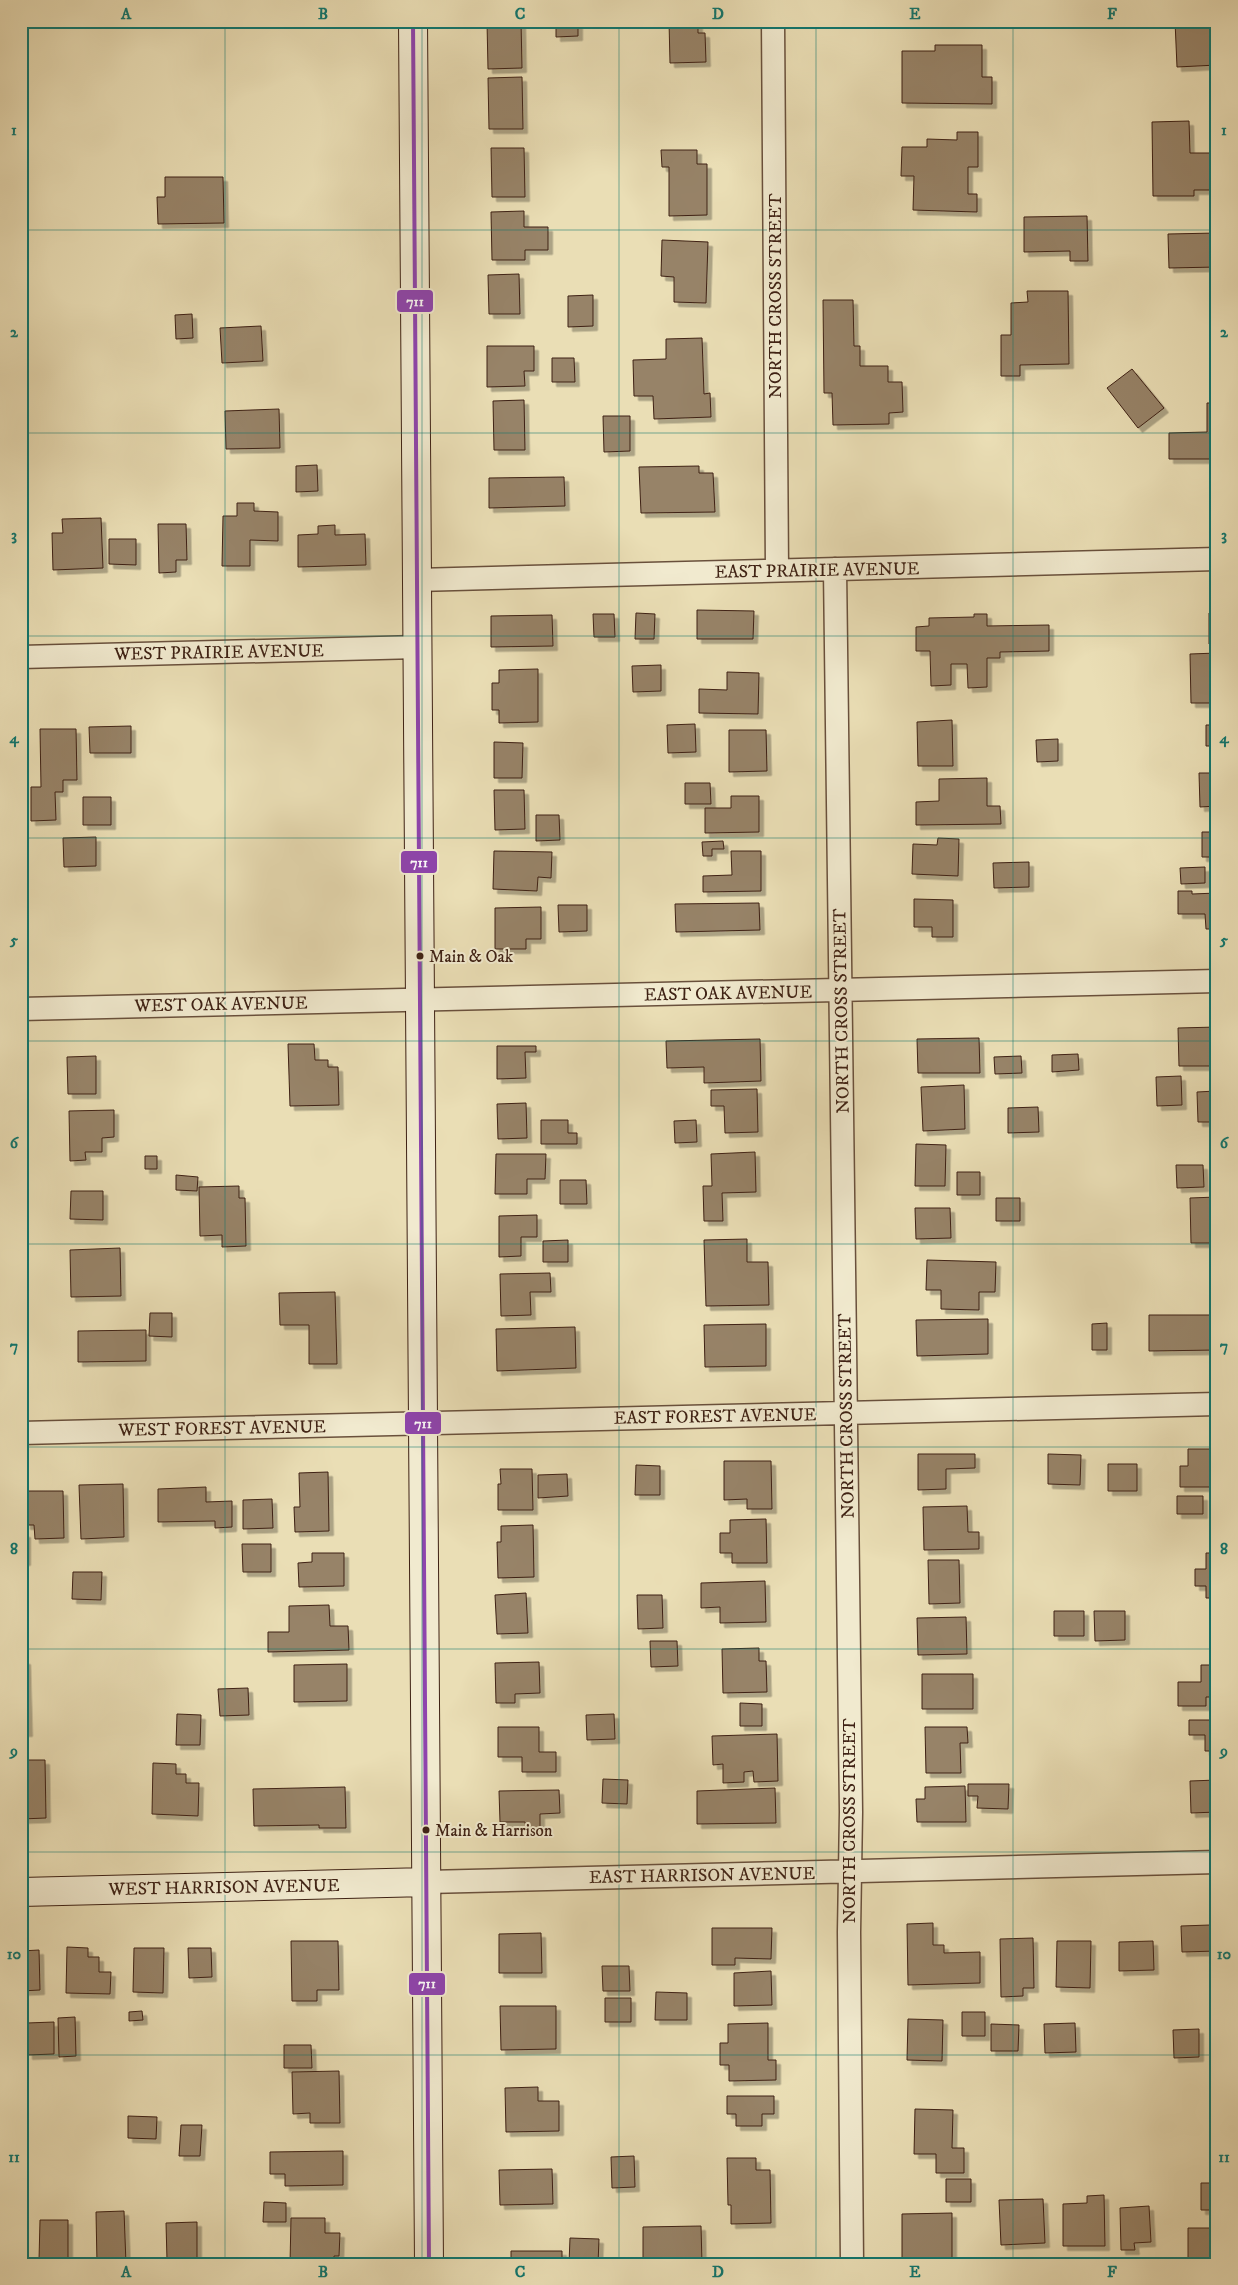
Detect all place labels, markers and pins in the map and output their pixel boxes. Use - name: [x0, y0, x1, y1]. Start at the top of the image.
- place label: Main & Oak: [429, 946, 514, 968]
- marker: Main & Oak: [415, 951, 425, 961]
- place label: Main & Harrison: [435, 1820, 553, 1842]
- marker: Main & Harrison: [421, 1825, 431, 1835]

